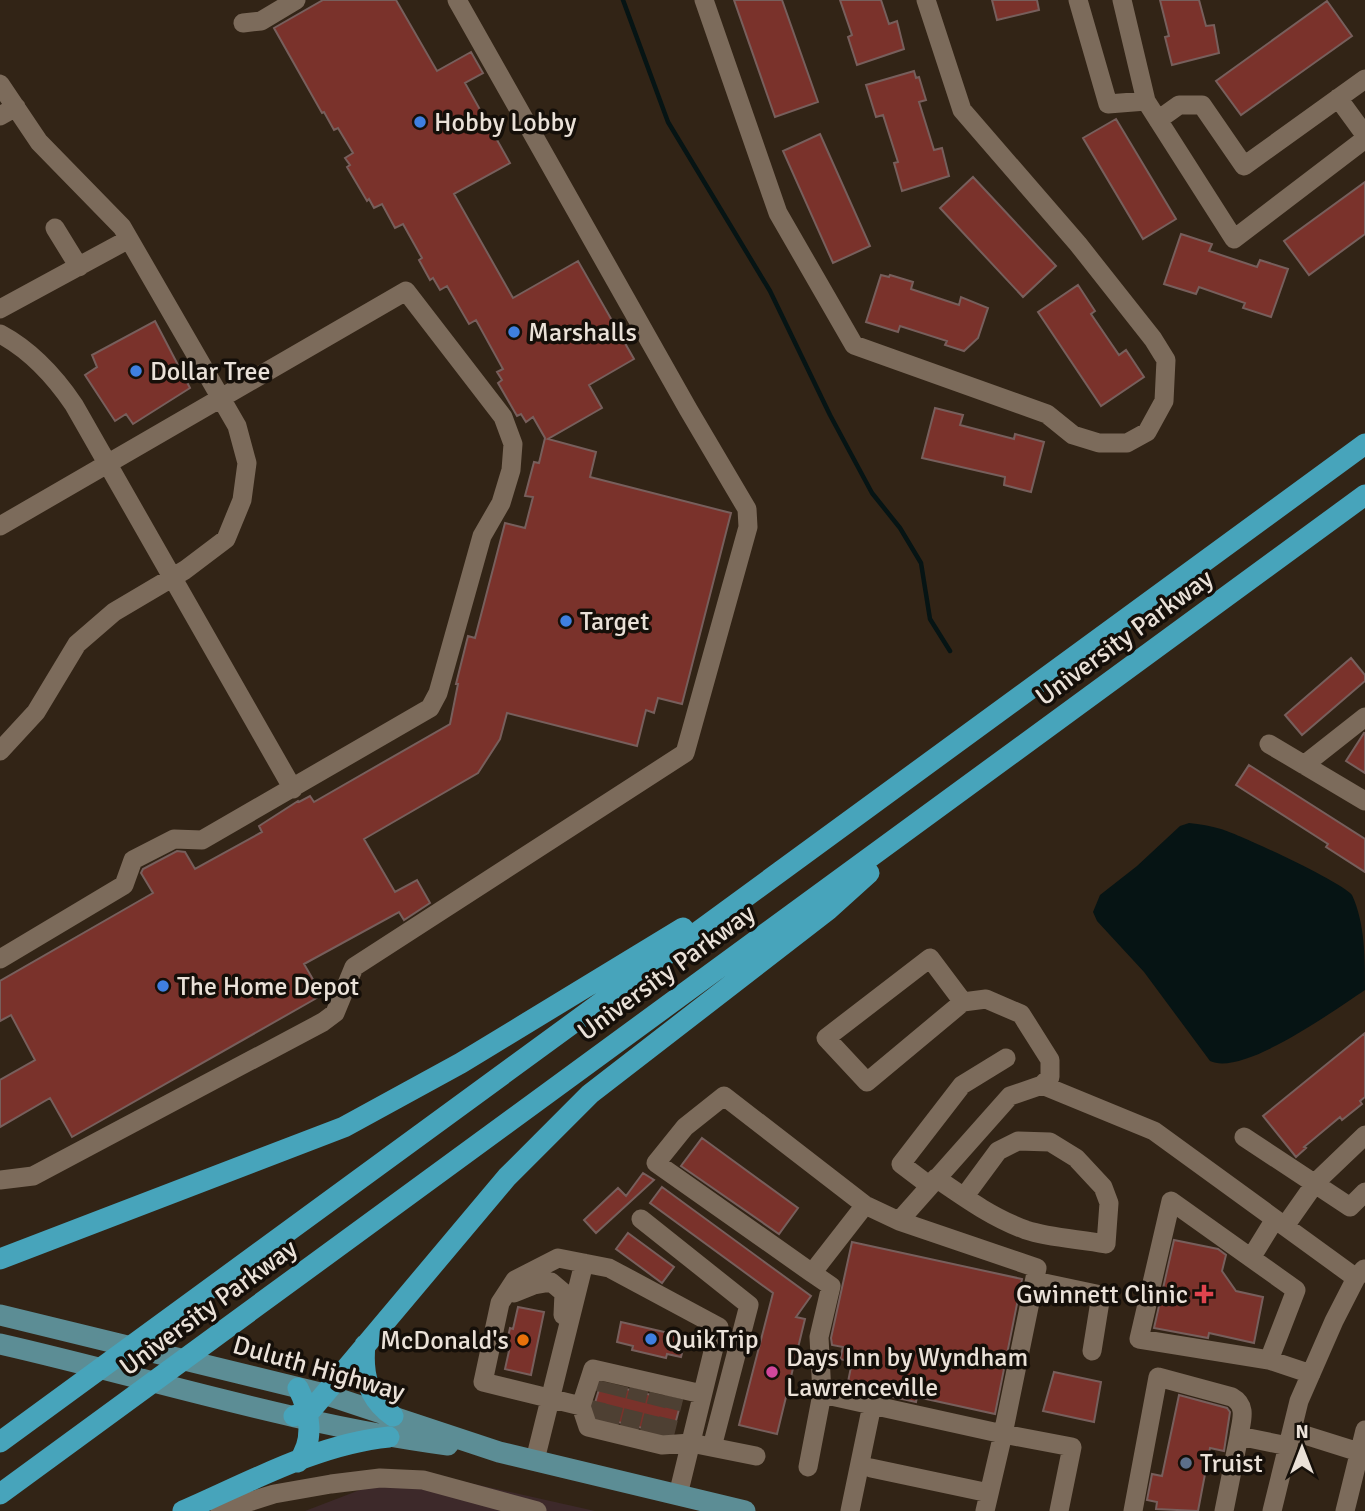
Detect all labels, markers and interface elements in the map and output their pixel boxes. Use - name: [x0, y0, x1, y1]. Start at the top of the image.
- place label: Hobby Lobby: [434, 107, 576, 139]
- marker: Hobby Lobby: [412, 114, 428, 130]
- place label: Marshalls: [528, 317, 637, 349]
- marker: Marshalls: [506, 324, 522, 340]
- place label: Dollar Tree: [150, 356, 271, 388]
- marker: Dollar Tree: [128, 363, 144, 379]
- street label: University Parkway: [1030, 563, 1219, 713]
- place label: Target: [580, 606, 649, 638]
- marker: Target: [558, 613, 574, 629]
- street label: University Parkway: [572, 898, 761, 1048]
- place label: The Home Depot: [177, 971, 359, 1003]
- marker: The Home Depot: [155, 978, 171, 994]
- street label: University Parkway: [114, 1233, 303, 1383]
- place label: Gwinnett Clinic: [1016, 1279, 1188, 1311]
- marker: Gwinnett Clinic: [1194, 1284, 1214, 1304]
- place label: QuikTrip: [665, 1324, 759, 1356]
- place label: McDonald's: [380, 1325, 509, 1357]
- street label: Duluth Highway: [229, 1329, 408, 1409]
- marker: QuikTrip: [643, 1331, 659, 1347]
- marker: McDonald's: [515, 1332, 531, 1348]
- place label: Days Inn by Wyndham Lawrenceville: [786, 1342, 1028, 1404]
- marker: Days Inn by Wyndham Lawrenceville: [764, 1364, 780, 1380]
- north arrow: [1267, 1413, 1337, 1483]
- text: N: [1295, 1420, 1309, 1444]
- place label: Truist: [1200, 1448, 1263, 1480]
- marker: Truist: [1178, 1455, 1194, 1471]

